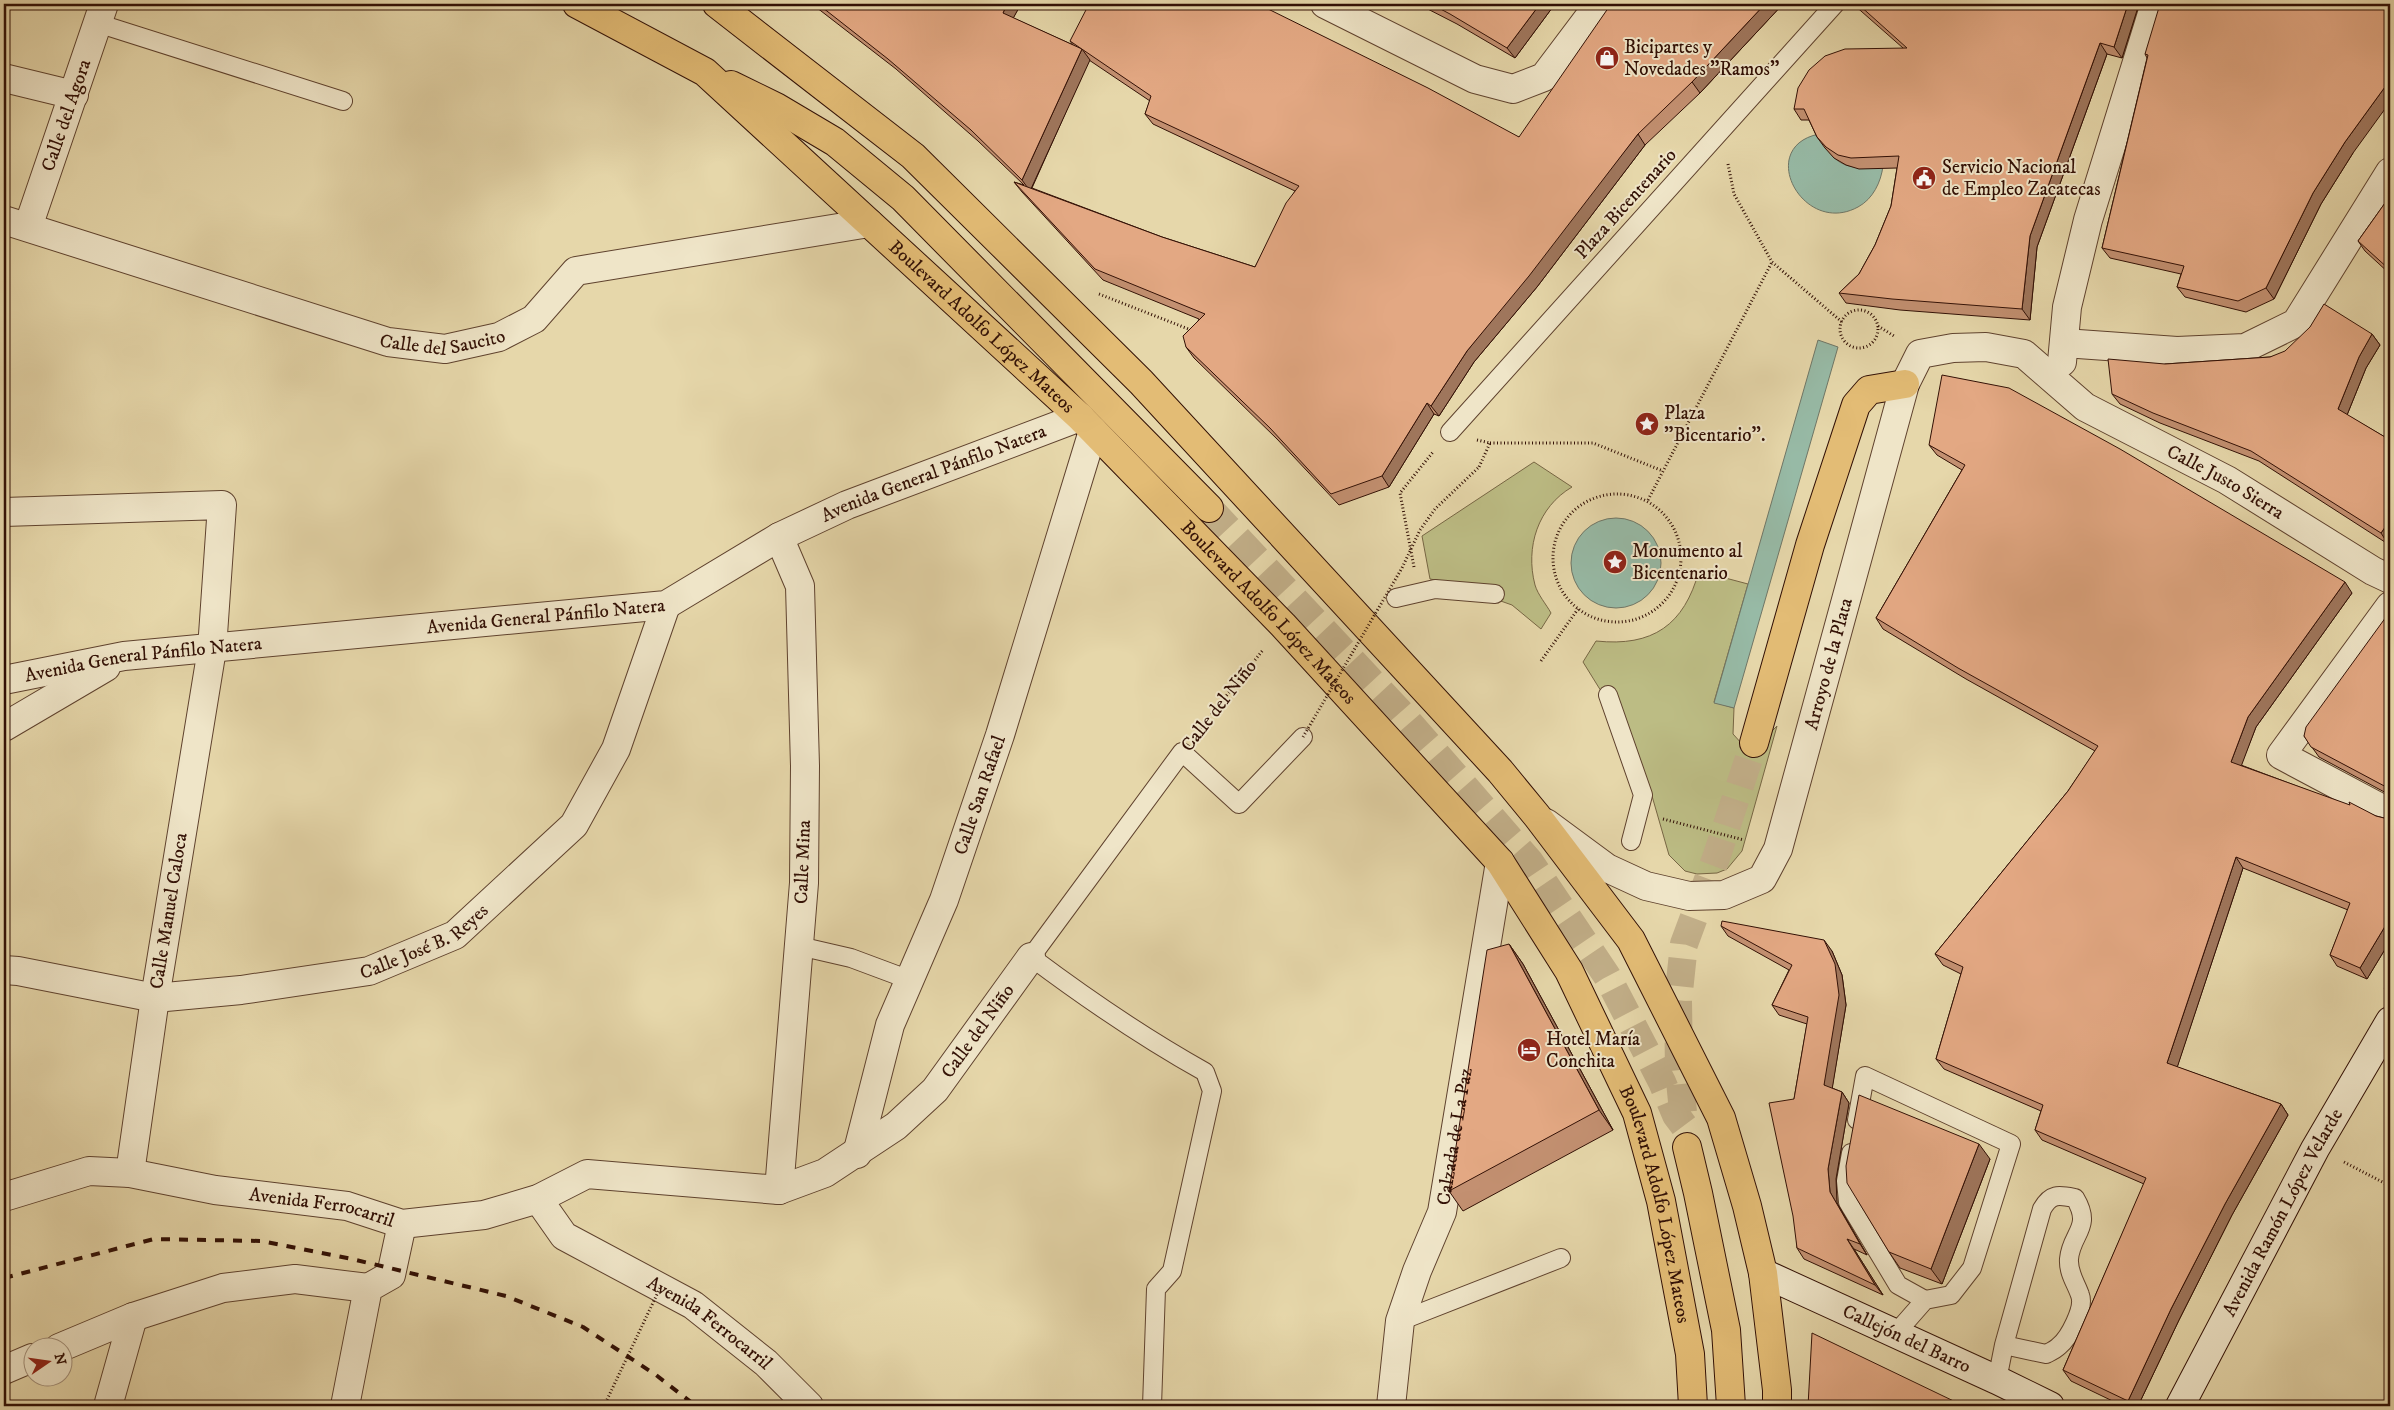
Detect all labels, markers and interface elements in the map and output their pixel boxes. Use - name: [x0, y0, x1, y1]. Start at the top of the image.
- place label: Bicipartes y Novedades "Ramos": [1624, 36, 1779, 81]
- shop icon: Bicipartes y Novedades "Ramos": [1594, 45, 1620, 71]
- street label: Calle del Agora: [36, 56, 96, 174]
- street label: Plaza Bicentenario: [1570, 144, 1682, 264]
- place label: Servicio Nacional de Empleo Zacatecas: [1942, 156, 2101, 201]
- public building icon: Servicio Nacional de Empleo Zacatecas: [1911, 165, 1937, 191]
- street label: Boulevard Adolfo López Mateos: [884, 235, 1080, 418]
- street label: Calle del Saucito: [377, 324, 509, 361]
- place label: Plaza "Bicentario".: [1664, 402, 1765, 447]
- place icon: Plaza "Bicentario".: [1634, 411, 1660, 437]
- street label: Avenida General Pánfilo Natera: [817, 419, 1049, 527]
- street label: Calle Justo Sierra: [2163, 440, 2288, 524]
- street label: Boulevard Adolfo López Mateos: [1176, 516, 1361, 709]
- place label: Monumento al Bicentenario: [1632, 540, 1743, 585]
- place icon: Monumento al Bicentenario: [1602, 549, 1628, 575]
- street label: Avenida General Pánfilo Natera: [426, 594, 666, 639]
- street label: Arroyo de la Plata: [1800, 595, 1858, 733]
- street label: Avenida General Pánfilo Natera: [23, 632, 263, 687]
- street label: Calle del Niño: [1176, 655, 1262, 757]
- street label: Calle San Rafael: [949, 732, 1011, 858]
- street label: Calle Mina: [790, 819, 816, 905]
- street label: Calle Manuel Caloca: [145, 831, 193, 991]
- street label: Calle José B. Reyes: [358, 899, 493, 984]
- street label: Calle del Niño: [936, 980, 1019, 1082]
- place label: Hotel María Conchita: [1546, 1028, 1640, 1073]
- hotel icon: Hotel María Conchita: [1516, 1037, 1542, 1063]
- street label: Calzada de La Paz: [1432, 1066, 1477, 1207]
- street label: Boulevard Adolfo López Mateos: [1614, 1082, 1695, 1325]
- street label: Avenida Ramón López Velarde: [2218, 1104, 2348, 1320]
- street label: Avenida Ferrocarril: [248, 1183, 398, 1232]
- street label: Avenida Ferrocarril: [643, 1271, 777, 1374]
- street label: Callejón del Barro: [1839, 1299, 1974, 1378]
- north arrow: [22, 1338, 72, 1388]
- text: N: [50, 1352, 70, 1367]

